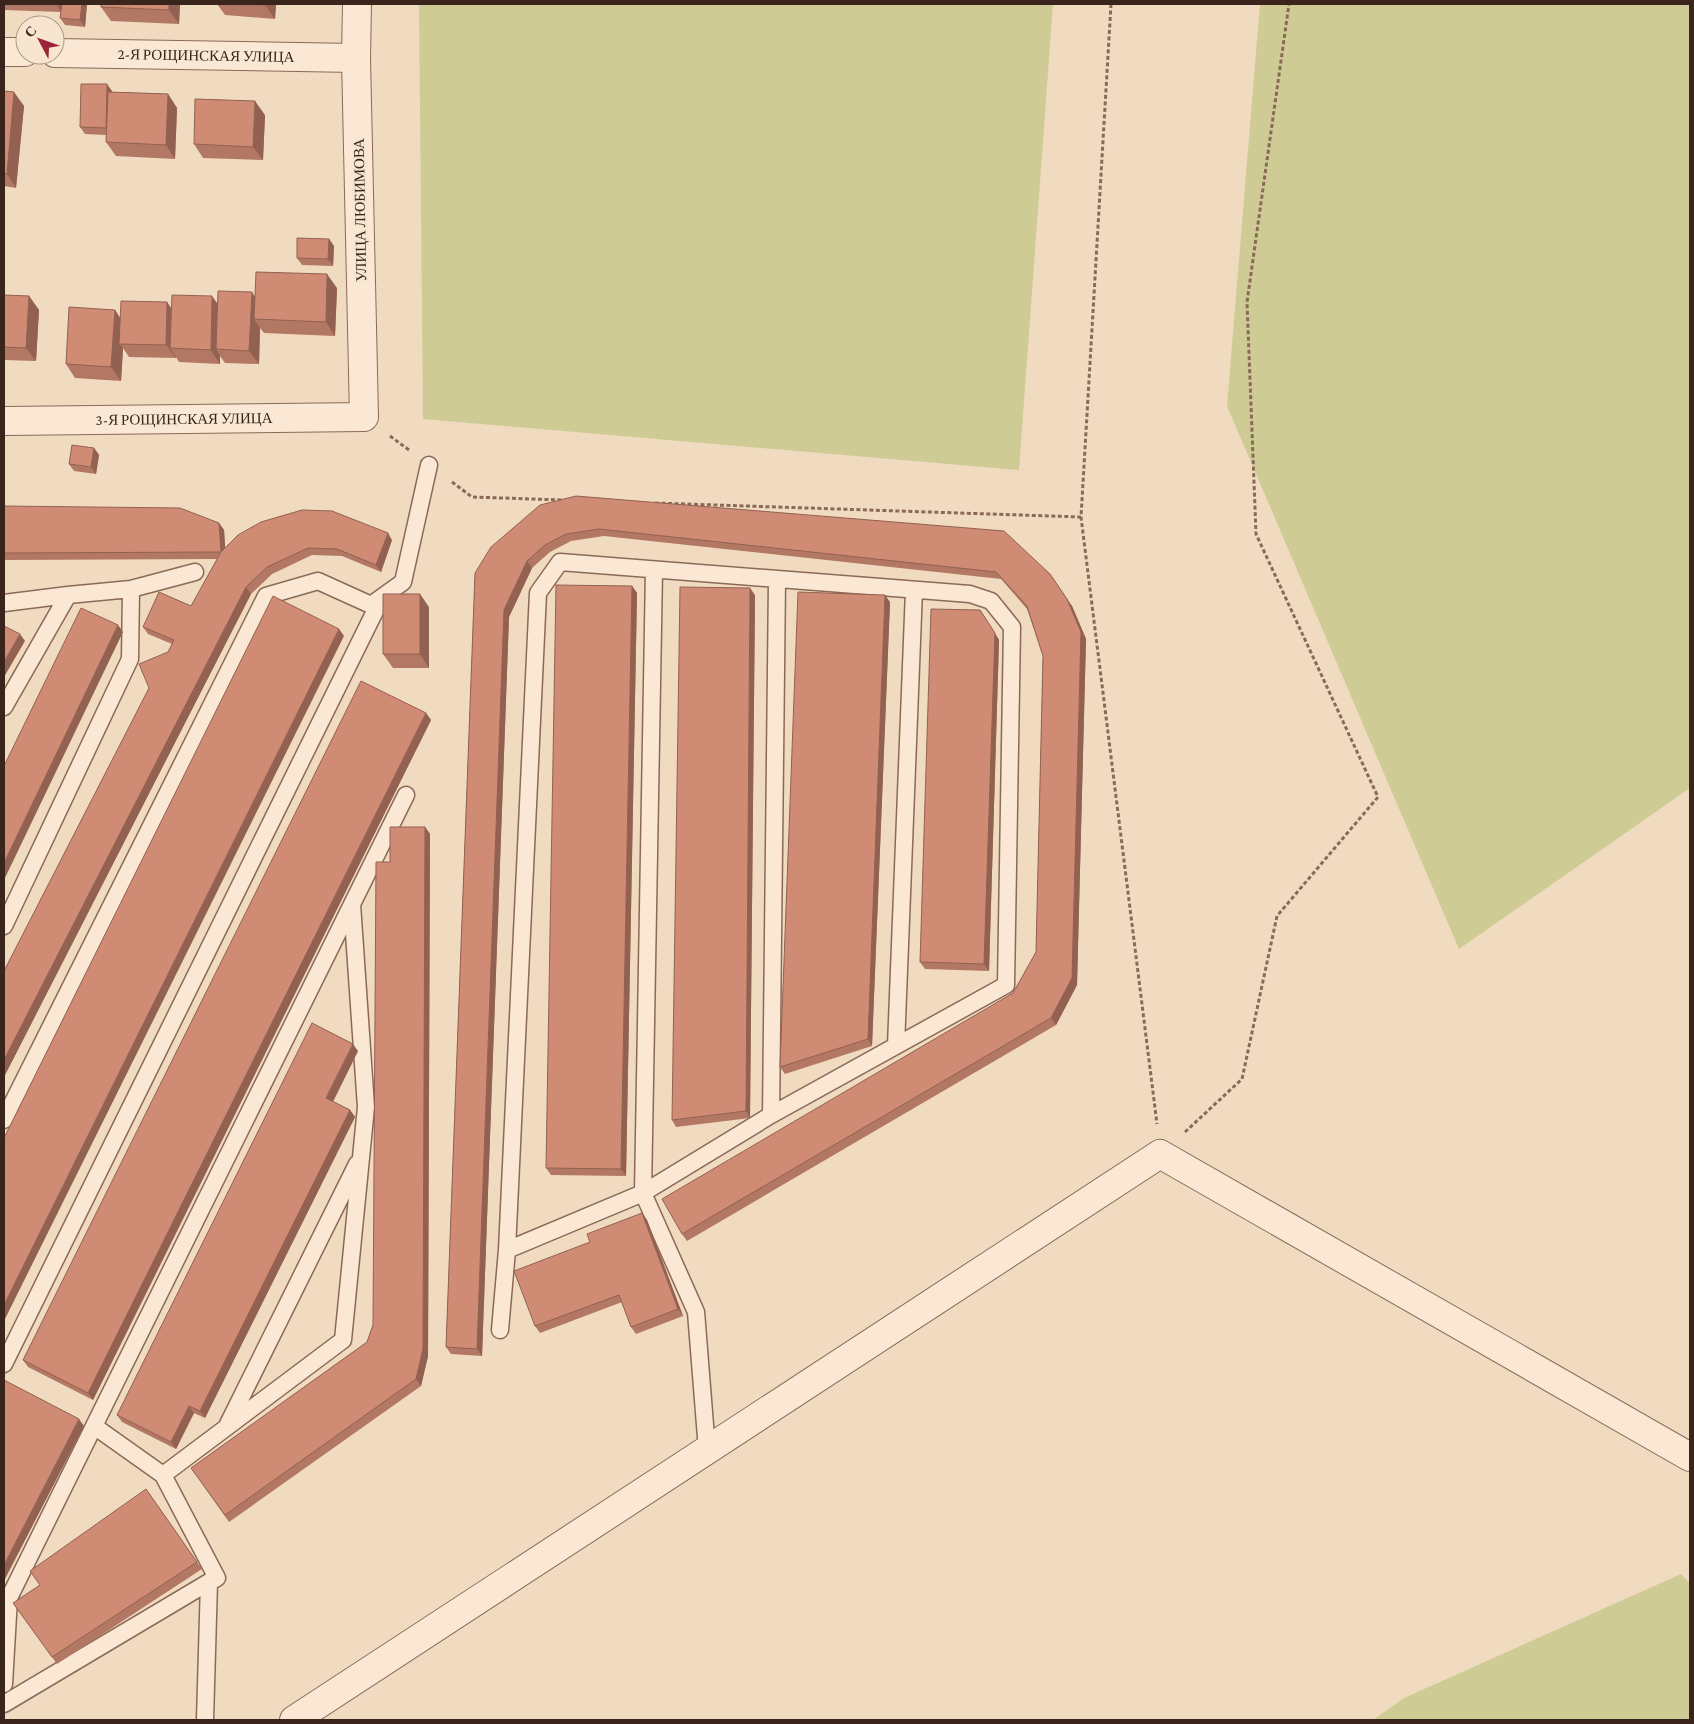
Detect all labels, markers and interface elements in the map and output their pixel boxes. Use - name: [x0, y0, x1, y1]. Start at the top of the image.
- north arrow: [15, 15, 65, 65]
- text: С: [21, 22, 40, 41]
- street label: 2-Я РОЩИНСКАЯ УЛИЦА: [117, 46, 295, 65]
- street label: УЛИЦА ЛЮБИМОВА: [351, 138, 369, 282]
- street label: 3-Я РОЩИНСКАЯ УЛИЦА: [95, 410, 273, 428]

